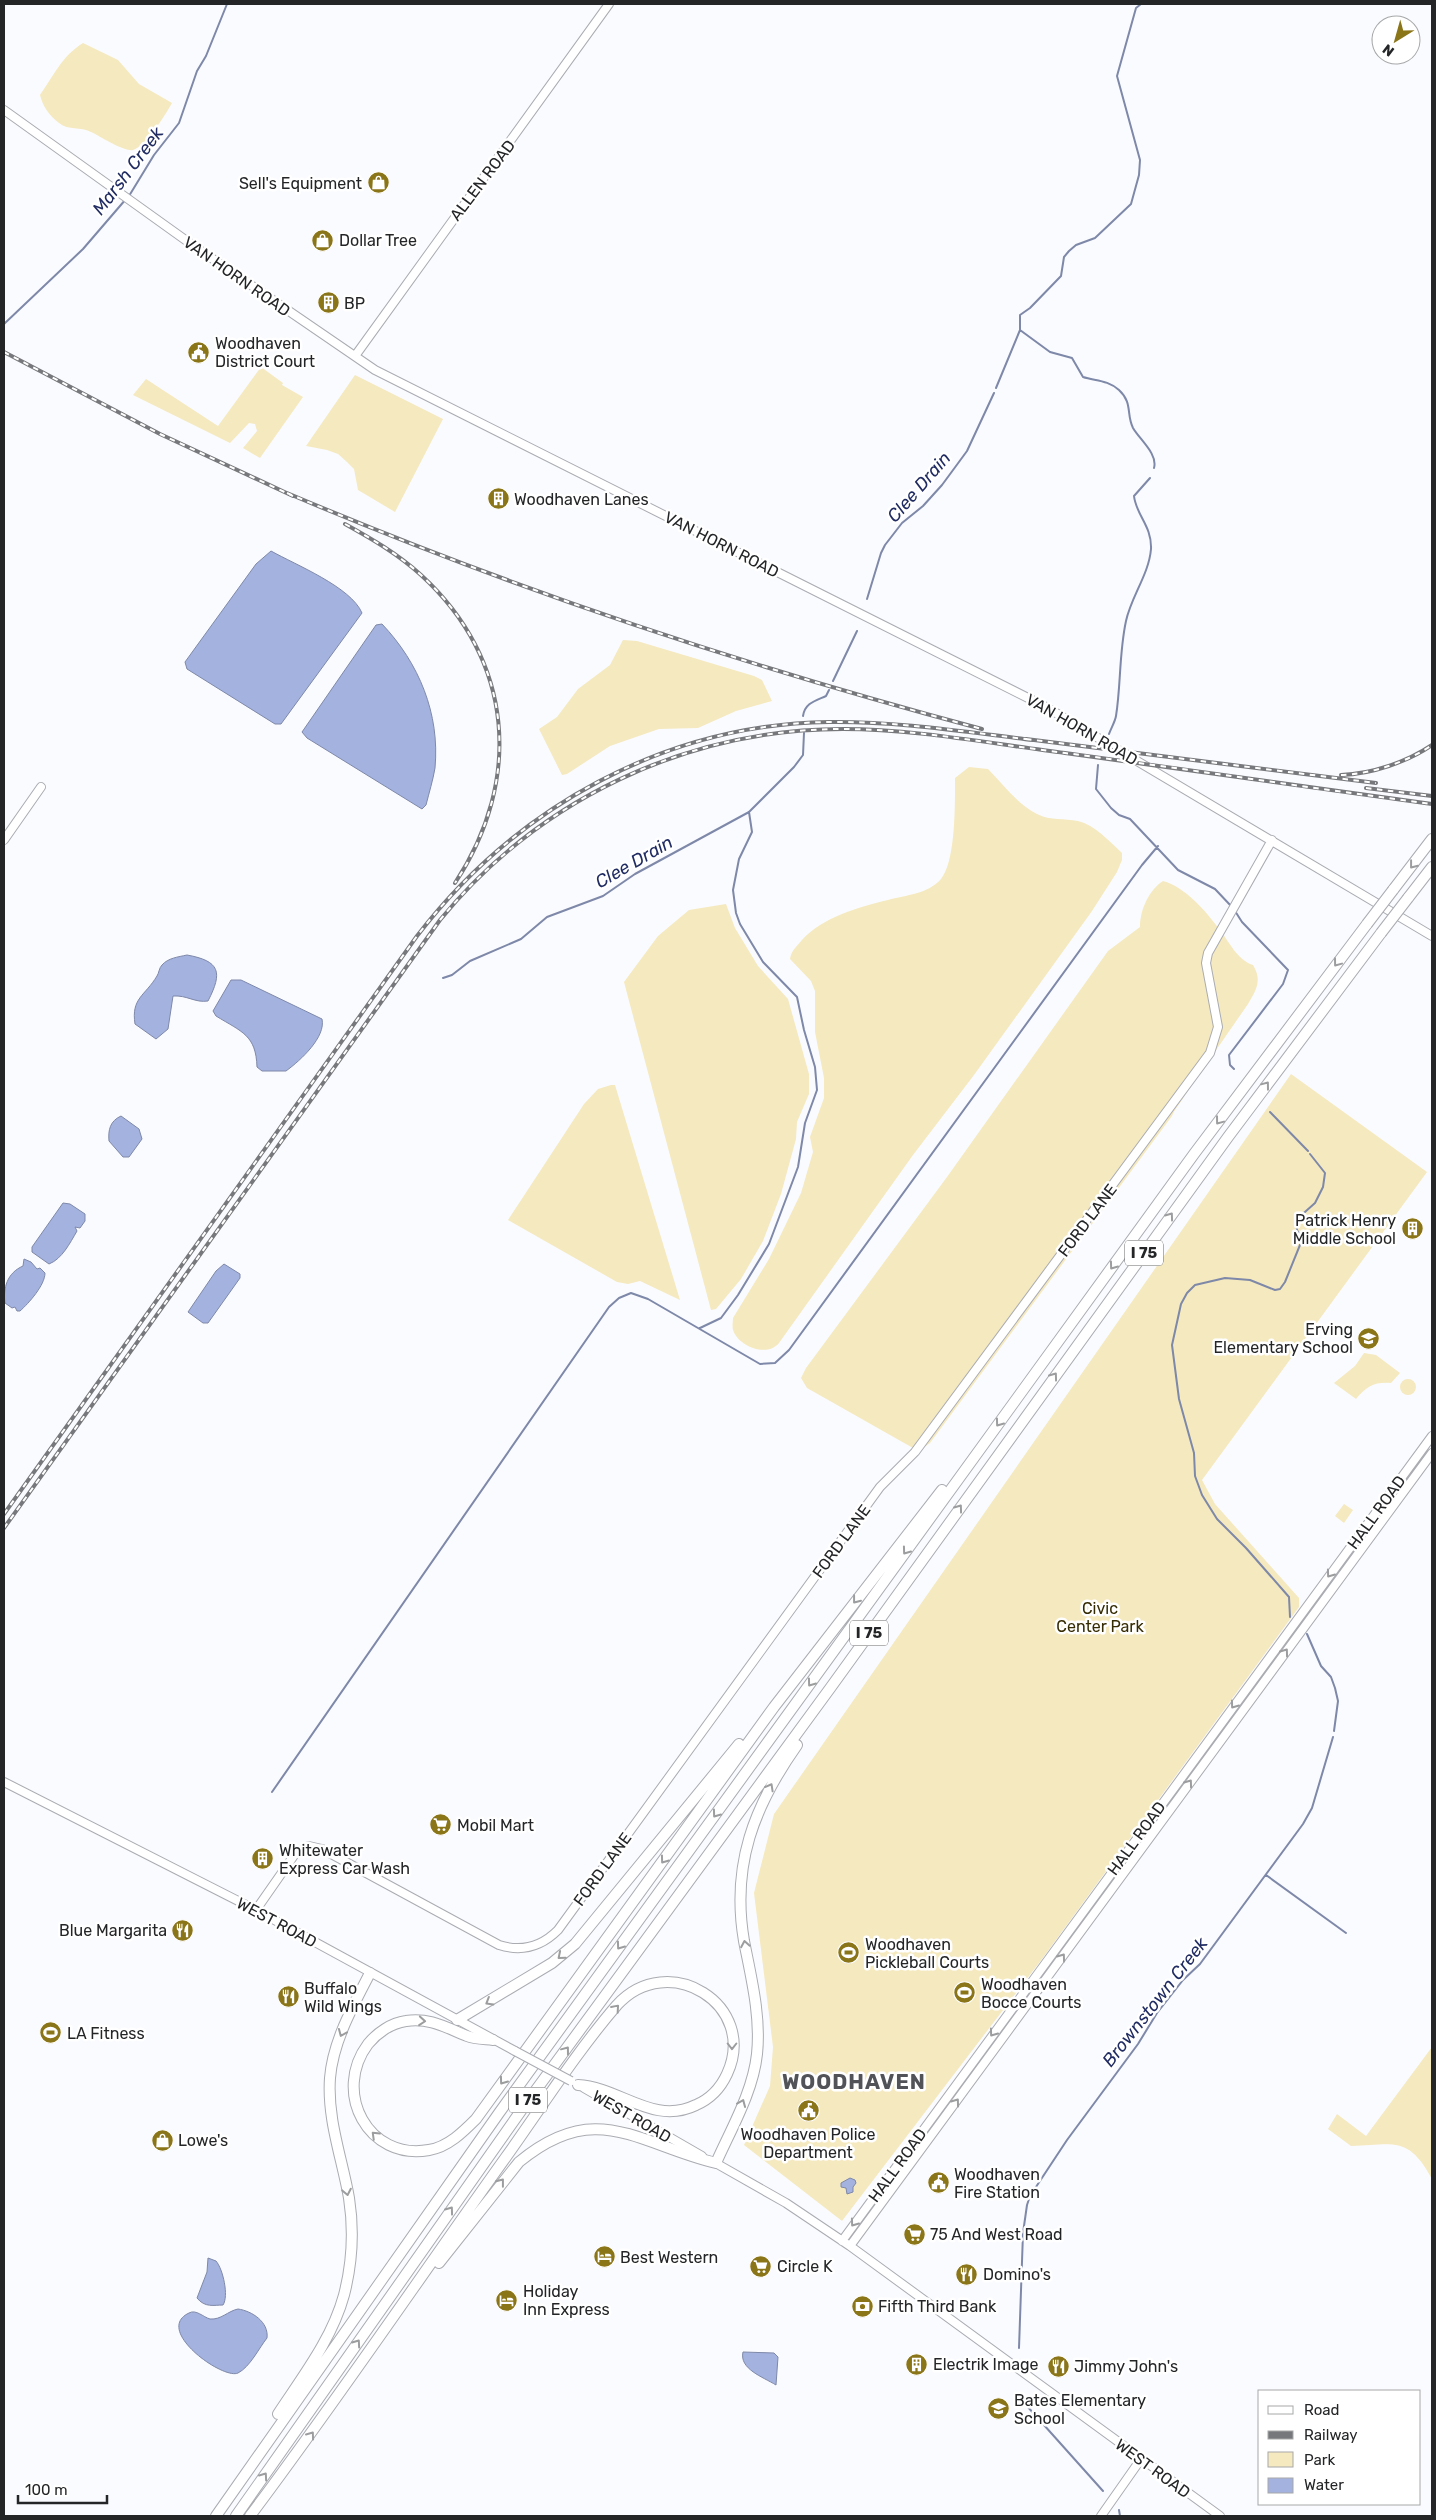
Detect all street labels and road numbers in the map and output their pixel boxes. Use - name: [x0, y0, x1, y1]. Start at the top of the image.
- street label: ALLEN ROAD: [446, 136, 519, 224]
- street label: VAN HORN ROAD: [180, 232, 294, 320]
- street label: VAN HORN ROAD: [661, 507, 782, 582]
- street label: VAN HORN ROAD: [1022, 690, 1141, 769]
- street label: FORD LANE: [1054, 1180, 1121, 1260]
- road number: I 75: [1125, 1240, 1163, 1266]
- street label: HALL ROAD: [1343, 1472, 1410, 1553]
- street label: FORD LANE: [808, 1501, 874, 1582]
- road number: I 75: [850, 1620, 888, 1646]
- street label: HALL ROAD: [1103, 1798, 1170, 1879]
- street label: FORD LANE: [569, 1829, 635, 1910]
- street label: WEST ROAD: [233, 1893, 320, 1951]
- street label: WEST ROAD: [589, 2086, 675, 2147]
- road number: I 75: [509, 2088, 547, 2112]
- street label: HALL ROAD: [864, 2125, 931, 2206]
- street label: WEST ROAD: [1112, 2435, 1194, 2502]

